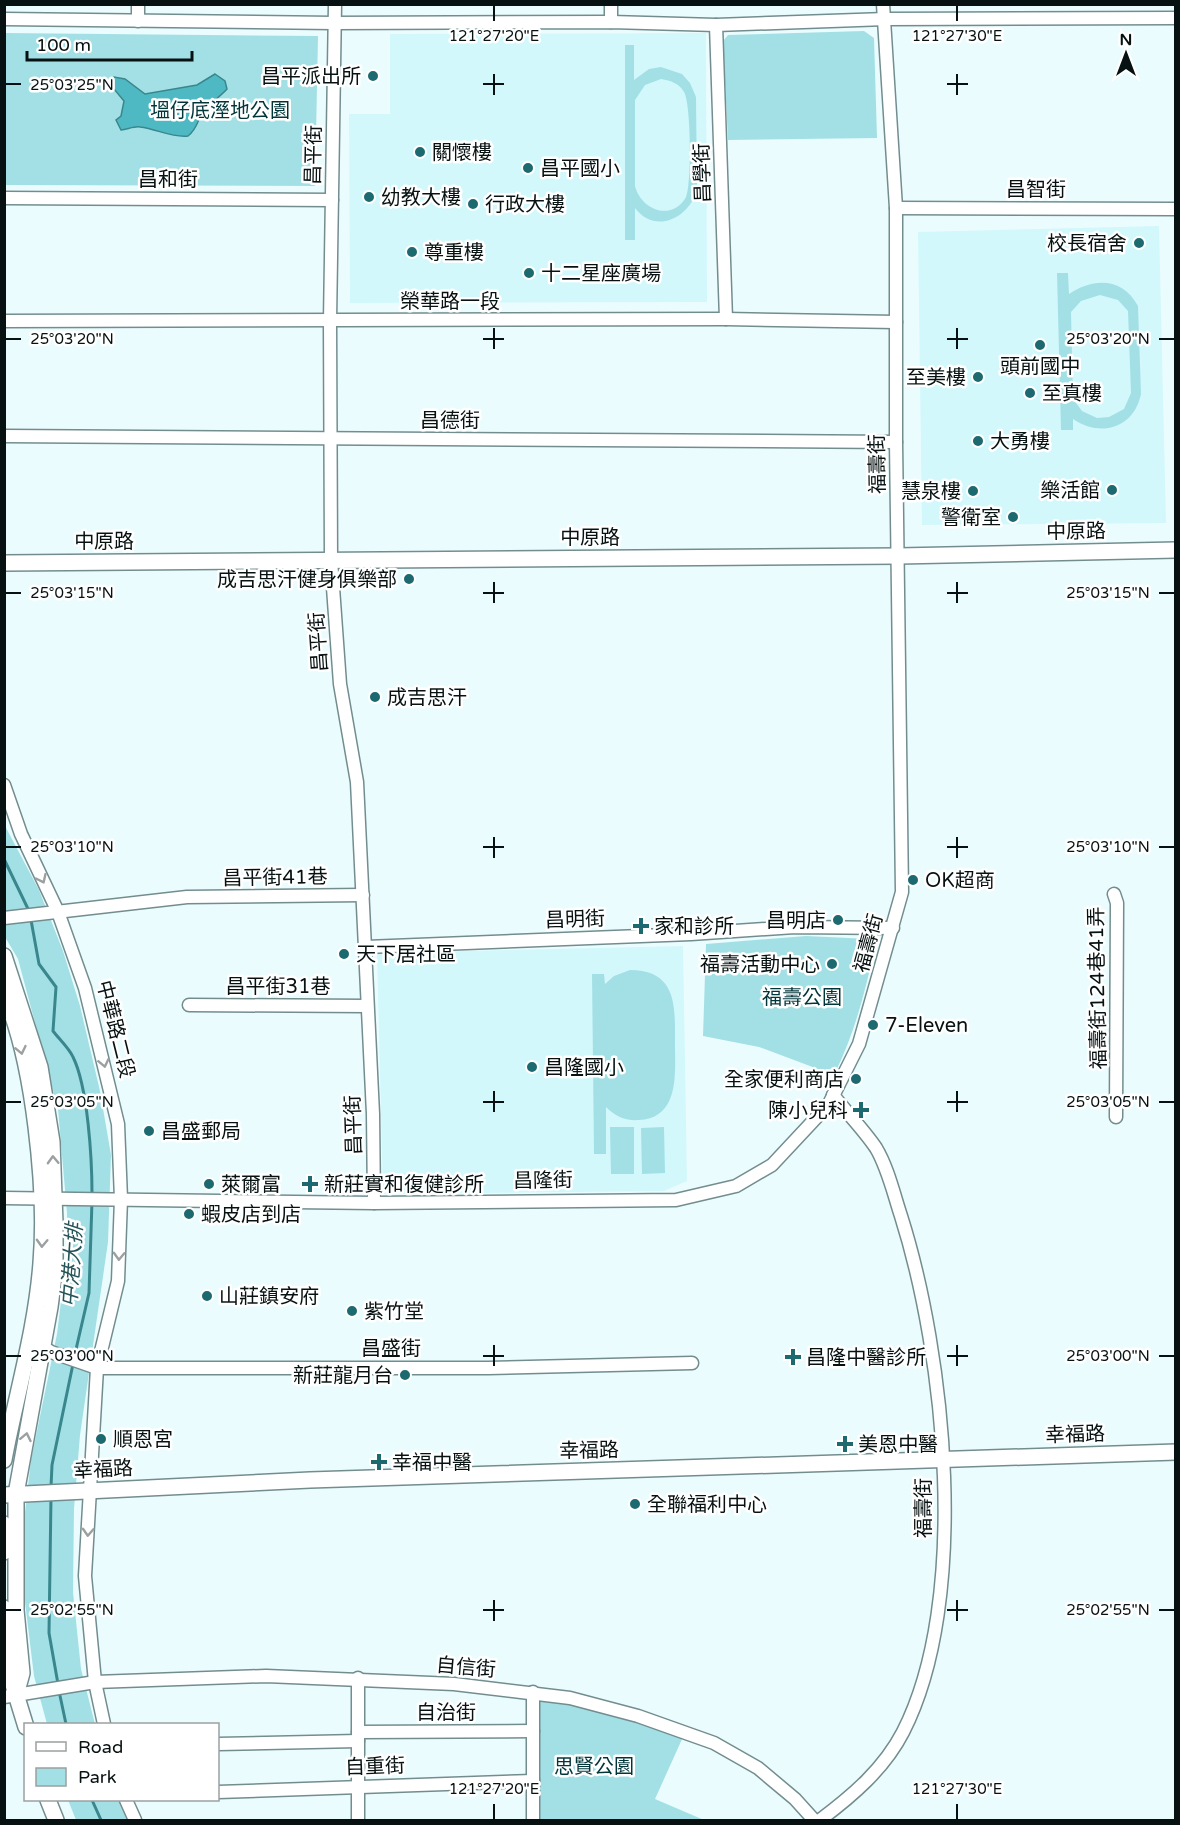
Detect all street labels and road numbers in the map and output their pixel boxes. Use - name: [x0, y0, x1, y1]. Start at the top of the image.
- street label: 昌平街: [301, 125, 327, 185]
- street label: 昌學街: [690, 143, 716, 203]
- street label: 昌和街: [138, 168, 198, 192]
- street label: 昌智街: [1006, 178, 1066, 202]
- street label: 榮華路一段: [400, 290, 500, 314]
- street label: 昌德街: [420, 409, 480, 433]
- street label: 福壽街: [865, 434, 891, 494]
- street label: 中原路: [1046, 519, 1106, 545]
- street label: 中原路: [560, 526, 620, 550]
- street label: 中原路: [74, 530, 134, 554]
- street label: 昌平街: [305, 611, 333, 673]
- street label: 昌平街41巷: [222, 865, 328, 891]
- street label: 福壽街124巷41弄: [1085, 906, 1111, 1070]
- street label: 昌明街: [545, 907, 605, 933]
- street label: 福壽街: [850, 911, 888, 975]
- street label: 昌平街31巷: [225, 975, 331, 999]
- street label: 中華路二段: [91, 978, 139, 1081]
- street label: 昌平街: [341, 1095, 367, 1155]
- street label: 昌隆街: [513, 1168, 573, 1194]
- street label: 昌盛街: [361, 1337, 421, 1361]
- street label: 幸福路: [1045, 1422, 1105, 1448]
- street label: 幸福路: [559, 1438, 619, 1464]
- street label: 幸福路: [72, 1456, 134, 1484]
- street label: 福壽街: [912, 1478, 936, 1538]
- street label: 自信街: [435, 1653, 497, 1683]
- street label: 自治街: [416, 1701, 476, 1725]
- street label: 自重街: [345, 1754, 405, 1780]

